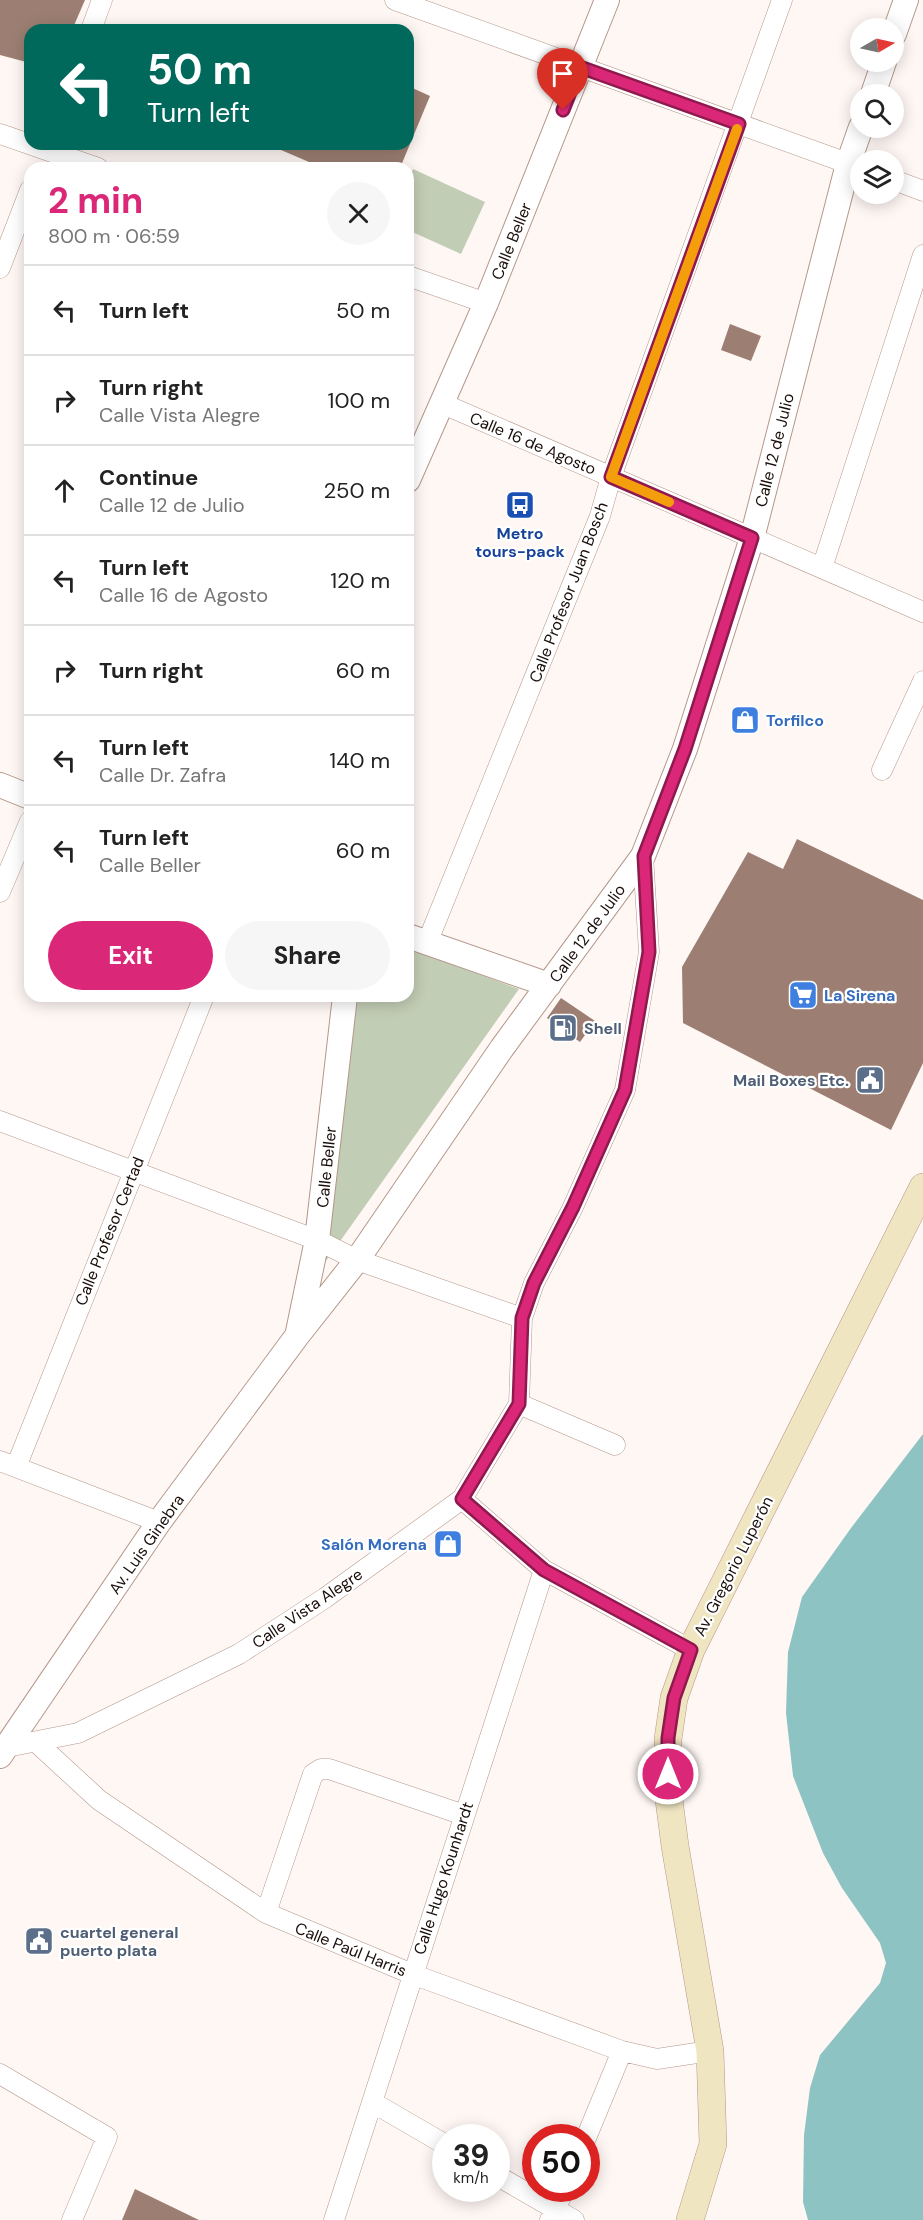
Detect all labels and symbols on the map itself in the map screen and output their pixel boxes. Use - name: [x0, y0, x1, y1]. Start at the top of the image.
- north arrow: [850, 18, 904, 72]
- pin: [537, 48, 588, 110]
- street label: Calle Beller: [486, 199, 536, 283]
- street label: Calle 12 de Julio: [750, 391, 799, 509]
- street label: Calle 16 de Agosto: [466, 407, 599, 480]
- bus stop icon: Metro tours-pack: [504, 489, 536, 521]
- street label: Calle Profesor Juan Bosch: [524, 499, 613, 685]
- place label: Metro tours-pack: [475, 523, 565, 562]
- shop icon: Torfilco: [729, 704, 761, 736]
- place label: Torfilco: [766, 710, 824, 731]
- street label: Calle 12 de Julio: [545, 880, 630, 987]
- supermarket icon: La Sirena: [787, 979, 819, 1011]
- place label: La Sirena: [824, 985, 895, 1006]
- fuel station icon: Shell: [547, 1012, 579, 1044]
- place label: Shell: [584, 1018, 622, 1039]
- public building icon: Mail Boxes Etc.: [854, 1064, 886, 1096]
- place label: Mail Boxes Etc.: [733, 1070, 849, 1091]
- street label: Calle Beller: [312, 1125, 341, 1209]
- street label: Calle Profesor Certad: [70, 1154, 149, 1309]
- street label: Av. Luis Ginebra: [104, 1490, 189, 1598]
- street label: Av. Gregorio Luperón: [689, 1493, 778, 1640]
- shop icon: Salón Morena: [432, 1528, 464, 1560]
- place label: Salón Morena: [321, 1534, 427, 1555]
- street label: Calle Vista Alegre: [248, 1564, 367, 1653]
- position arrow: [636, 1742, 700, 1806]
- street label: Calle Hugo Kounhardt: [409, 1799, 478, 1957]
- street label: Calle Paúl Harris: [292, 1918, 410, 1981]
- place label: cuartel general puerto plata: [60, 1922, 178, 1961]
- public building icon: cuartel general puerto plata: [23, 1925, 55, 1957]
- speed limit sign: 50: [522, 2124, 600, 2202]

